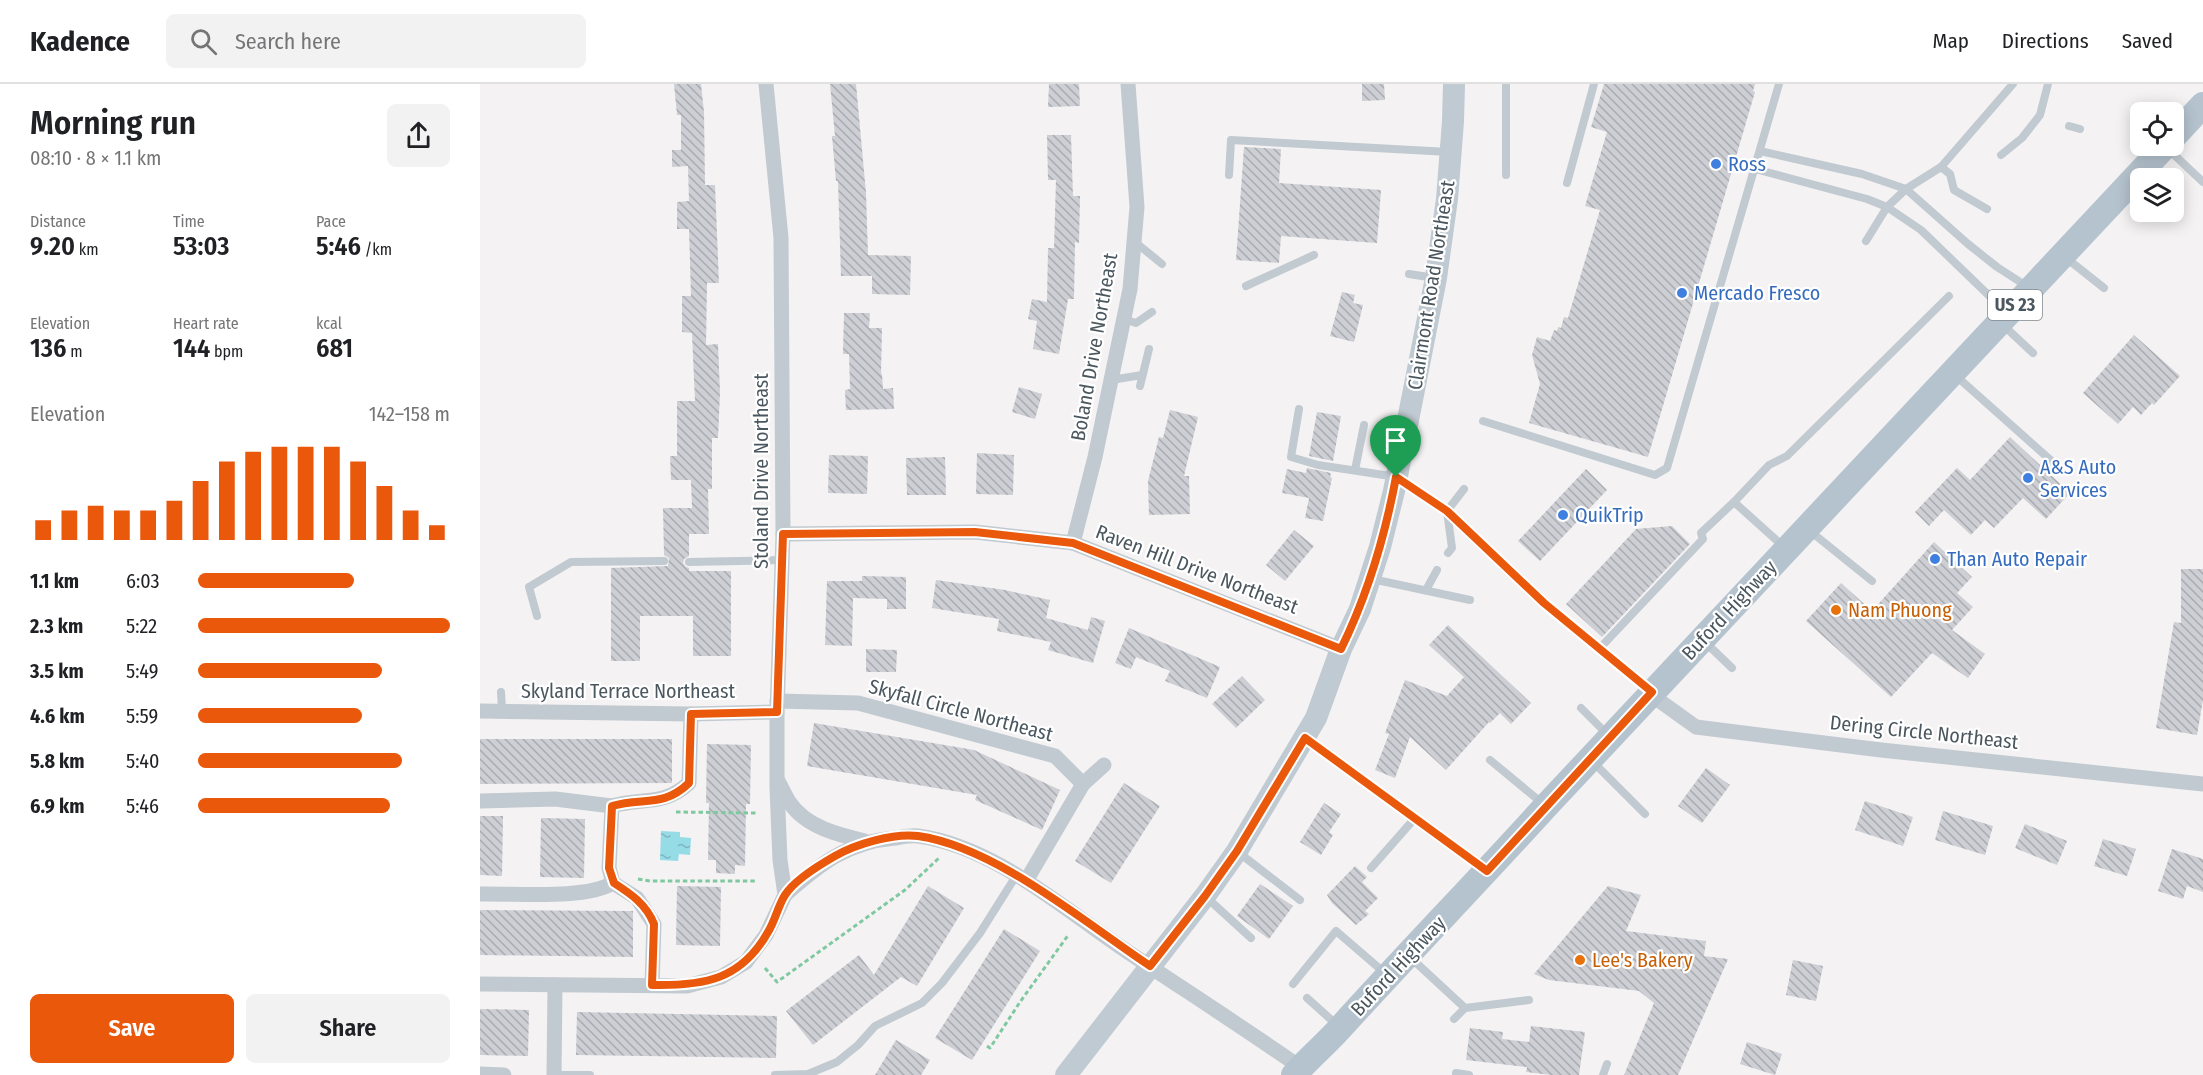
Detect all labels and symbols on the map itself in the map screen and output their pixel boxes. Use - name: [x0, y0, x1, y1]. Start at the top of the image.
- place label: Ross: [1728, 152, 1766, 176]
- marker: Ross: [1709, 157, 1723, 171]
- street label: Clairmont Road Northeast: [1403, 178, 1460, 392]
- street label: Boland Drive Northeast: [1066, 251, 1122, 443]
- place label: Mercado Fresco: [1694, 281, 1820, 305]
- marker: Mercado Fresco: [1675, 286, 1689, 300]
- road number: US 23: [1988, 290, 2042, 320]
- street label: Stoland Drive Northeast: [749, 373, 773, 569]
- pin: [1370, 415, 1421, 477]
- place label: A&S Auto Services: [2040, 455, 2116, 502]
- marker: A&S Auto Services: [2021, 471, 2035, 485]
- place label: QuikTrip: [1575, 503, 1644, 527]
- marker: QuikTrip: [1556, 508, 1570, 522]
- street label: Raven Hill Drive Northeast: [1092, 519, 1302, 619]
- place label: Than Auto Repair: [1947, 547, 2087, 571]
- marker: Than Auto Repair: [1928, 552, 1942, 566]
- street label: Buford Highway: [1677, 555, 1781, 665]
- place label: Nam Phuong: [1848, 598, 1952, 622]
- marker: Nam Phuong: [1829, 603, 1843, 617]
- street label: Skyfall Circle Northeast: [866, 674, 1056, 746]
- street label: Skyland Terrace Northeast: [521, 679, 736, 703]
- street label: Dering Circle Northeast: [1829, 710, 2020, 754]
- street label: Buford Highway: [1346, 911, 1450, 1021]
- place label: Lee's Bakery: [1592, 948, 1693, 972]
- marker: Lee's Bakery: [1573, 953, 1587, 967]

